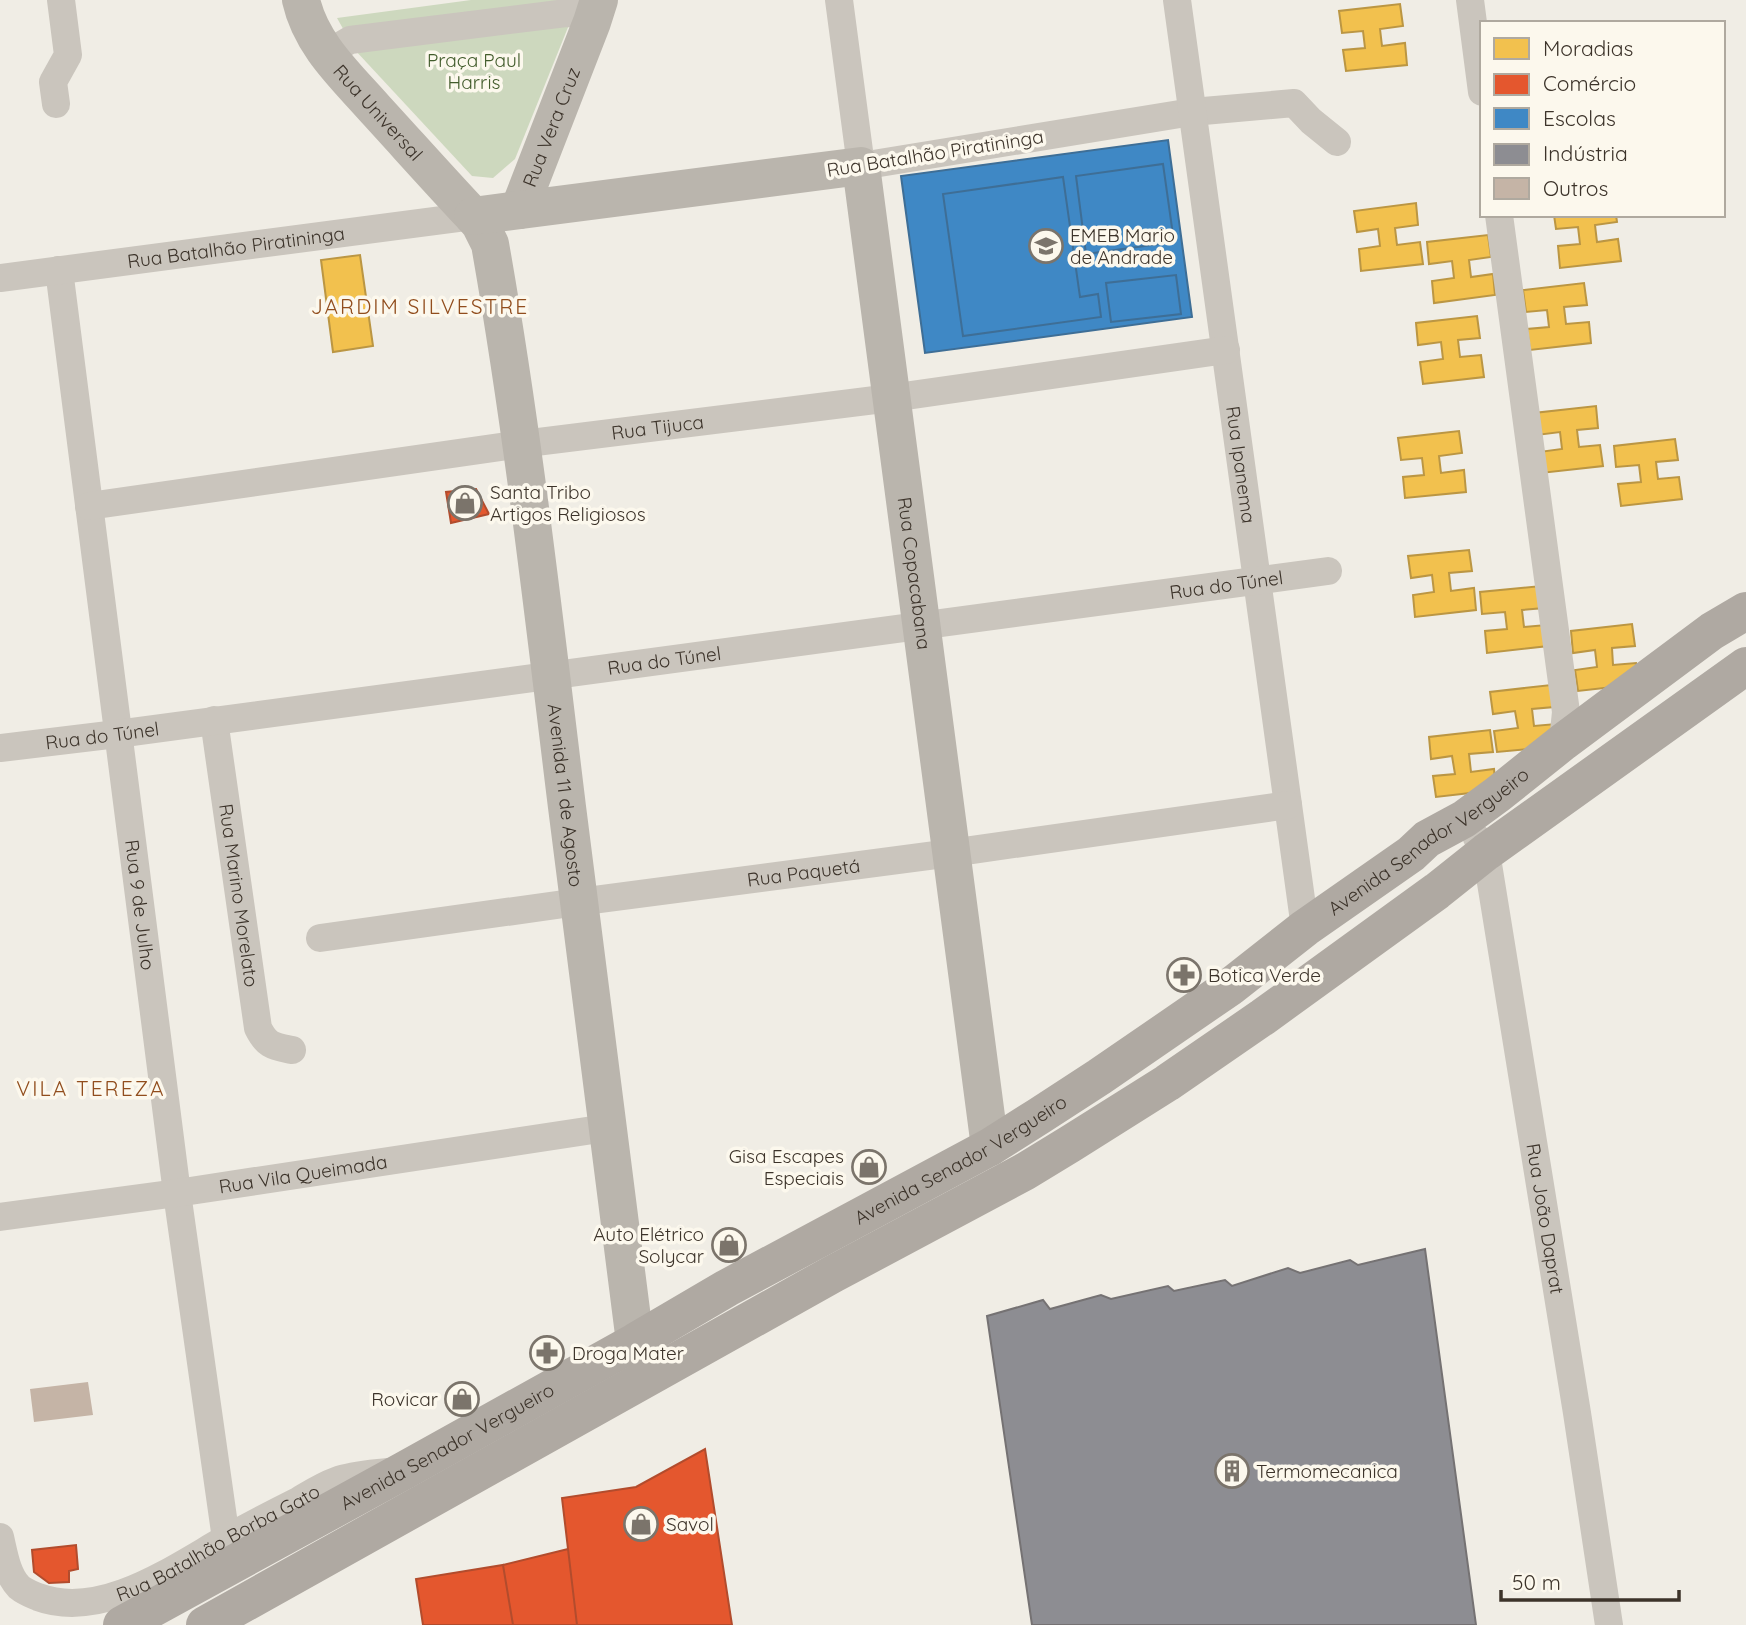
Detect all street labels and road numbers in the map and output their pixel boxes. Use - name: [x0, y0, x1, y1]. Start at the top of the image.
- street label: Rua Universal: [328, 59, 428, 166]
- street label: Rua Vera Cruz: [517, 64, 585, 190]
- street label: Rua Batalhão Piratininga: [825, 124, 1045, 182]
- street label: Rua Batalhão Piratininga: [126, 221, 346, 273]
- street label: Rua Ipanema: [1221, 404, 1261, 525]
- street label: Rua Tijuca: [610, 409, 705, 445]
- street label: Rua Copacabana: [893, 495, 936, 651]
- street label: Rua do Túnel: [1168, 565, 1284, 604]
- street label: Rua do Túnel: [606, 641, 723, 680]
- street label: Avenida 11 de Agosto: [543, 702, 588, 888]
- street label: Rua do Túnel: [44, 716, 161, 754]
- street label: Avenida Senador Vergueiro: [1323, 762, 1534, 920]
- street label: Rua Marino Morelato: [214, 802, 264, 988]
- street label: Rua 9 de Julho: [120, 838, 160, 972]
- street label: Rua Paquetá: [746, 853, 862, 892]
- street label: Avenida Senador Vergueiro: [850, 1089, 1071, 1230]
- street label: Rua João Daprat: [1521, 1141, 1570, 1296]
- street label: Rua Vila Queimada: [217, 1149, 389, 1199]
- street label: Avenida Senador Vergueiro: [336, 1377, 558, 1515]
- street label: Rua Batalhão Borba Gato: [113, 1479, 324, 1606]

